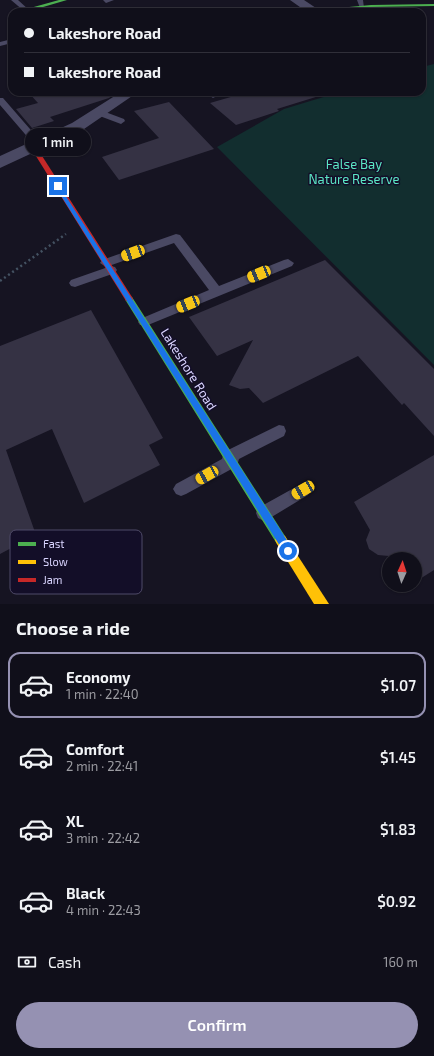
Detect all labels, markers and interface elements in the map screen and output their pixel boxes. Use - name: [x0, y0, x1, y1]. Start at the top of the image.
- text: Lakeshore Road: [48, 24, 161, 42]
- text: Lakeshore Road: [48, 63, 161, 81]
- callout: 1 min: [25, 128, 91, 156]
- text: 1 min: [43, 134, 73, 150]
- park label: False Bay Nature Reserve: [308, 156, 400, 187]
- route end: [49, 177, 67, 195]
- car: [120, 243, 146, 263]
- car: [246, 264, 272, 284]
- car: [175, 294, 201, 314]
- street label: Lakeshore Road: [157, 325, 221, 413]
- car: [194, 464, 220, 486]
- car: [290, 479, 316, 501]
- legend: [10, 530, 142, 594]
- text: Fast: [43, 537, 65, 550]
- route start: [279, 542, 297, 560]
- north arrow: [382, 552, 422, 592]
- map controls: [382, 552, 422, 592]
- text: Slow: [43, 555, 68, 568]
- text: Jam: [43, 573, 62, 586]
- text: Choose a ride: [16, 617, 130, 639]
- icon: car: [18, 667, 54, 703]
- text: Economy: [66, 668, 131, 686]
- text: $1.07: [380, 676, 416, 694]
- text: 1 min · 22:40: [66, 686, 139, 702]
- icon: car: [18, 739, 54, 775]
- text: Comfort: [66, 740, 124, 758]
- text: $1.45: [380, 748, 416, 766]
- text: 2 min · 22:41: [66, 758, 138, 774]
- icon: car: [18, 811, 54, 847]
- text: XL: [66, 812, 84, 830]
- text: $1.83: [380, 820, 416, 838]
- text: 3 min · 22:42: [66, 830, 140, 846]
- icon: car: [18, 883, 54, 919]
- text: Black: [66, 884, 105, 902]
- text: $0.92: [377, 892, 416, 910]
- text: 4 min · 22:43: [66, 902, 141, 918]
- icon: cash: [16, 951, 38, 973]
- text: Cash: [48, 953, 81, 971]
- text: 160 m: [383, 954, 418, 970]
- button: Confirm: [16, 1002, 418, 1048]

